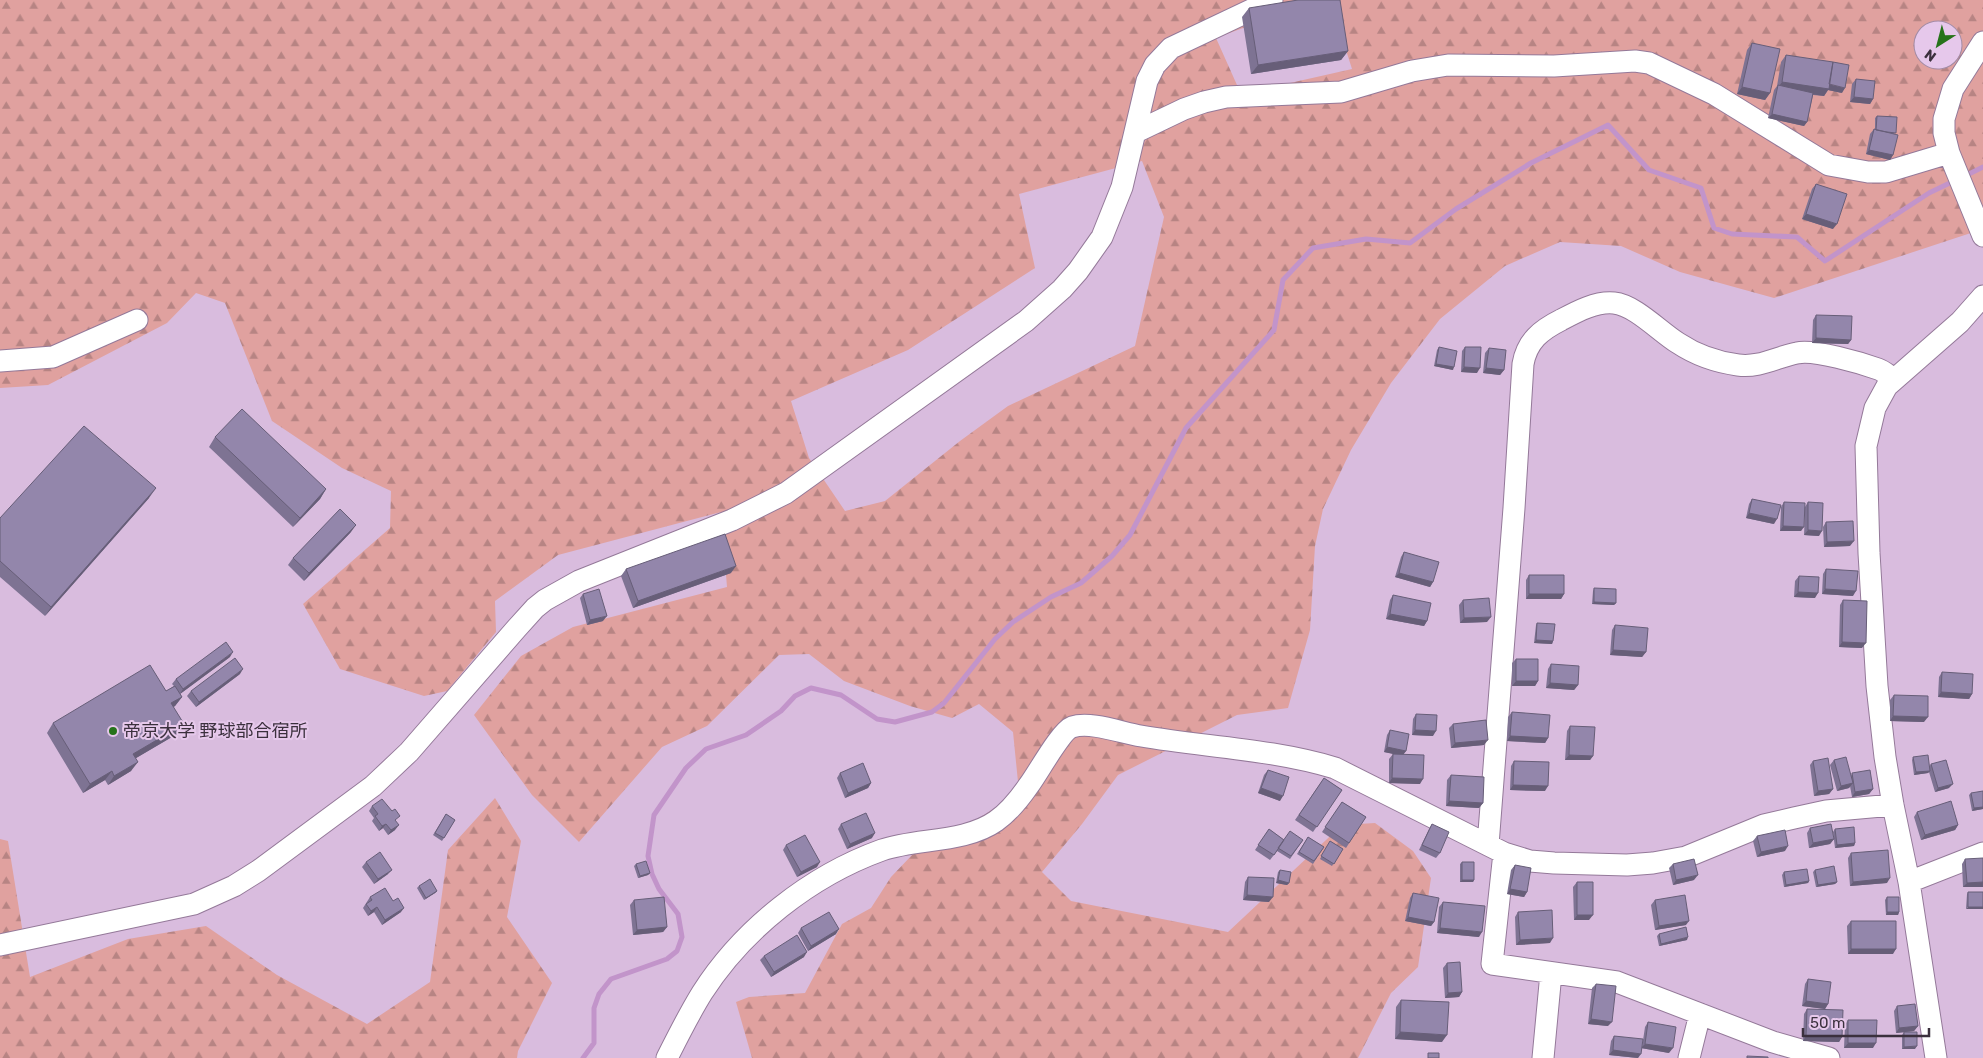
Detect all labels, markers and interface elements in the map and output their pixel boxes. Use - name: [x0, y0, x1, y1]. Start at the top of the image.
- north arrow: [1913, 20, 1963, 70]
- text: N: [1922, 45, 1940, 65]
- place label: 帝京大学 野球部合宿所: [123, 720, 307, 742]
- marker: 帝京大学 野球部合宿所: [107, 725, 119, 737]
- scale bar: [1803, 1006, 1929, 1038]
- text: 50 m: [1810, 1014, 1845, 1032]

